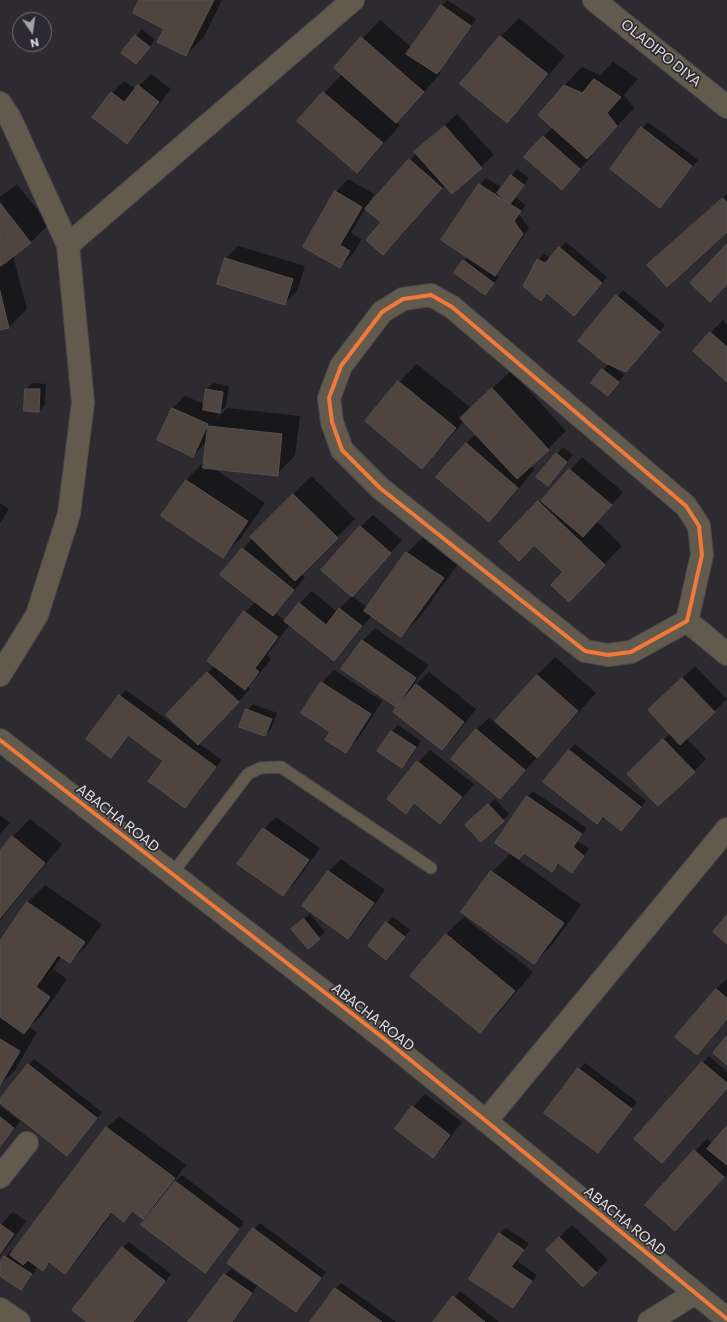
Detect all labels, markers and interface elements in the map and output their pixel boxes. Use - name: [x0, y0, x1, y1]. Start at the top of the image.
- north arrow: [12, 12, 52, 52]
- street label: OLADIPO DIYA: [618, 16, 704, 90]
- text: N: [29, 36, 40, 50]
- street label: ABACHA ROAD: [73, 780, 163, 856]
- street label: ABACHA ROAD: [328, 979, 418, 1055]
- street label: ABACHA ROAD: [581, 1183, 669, 1259]

